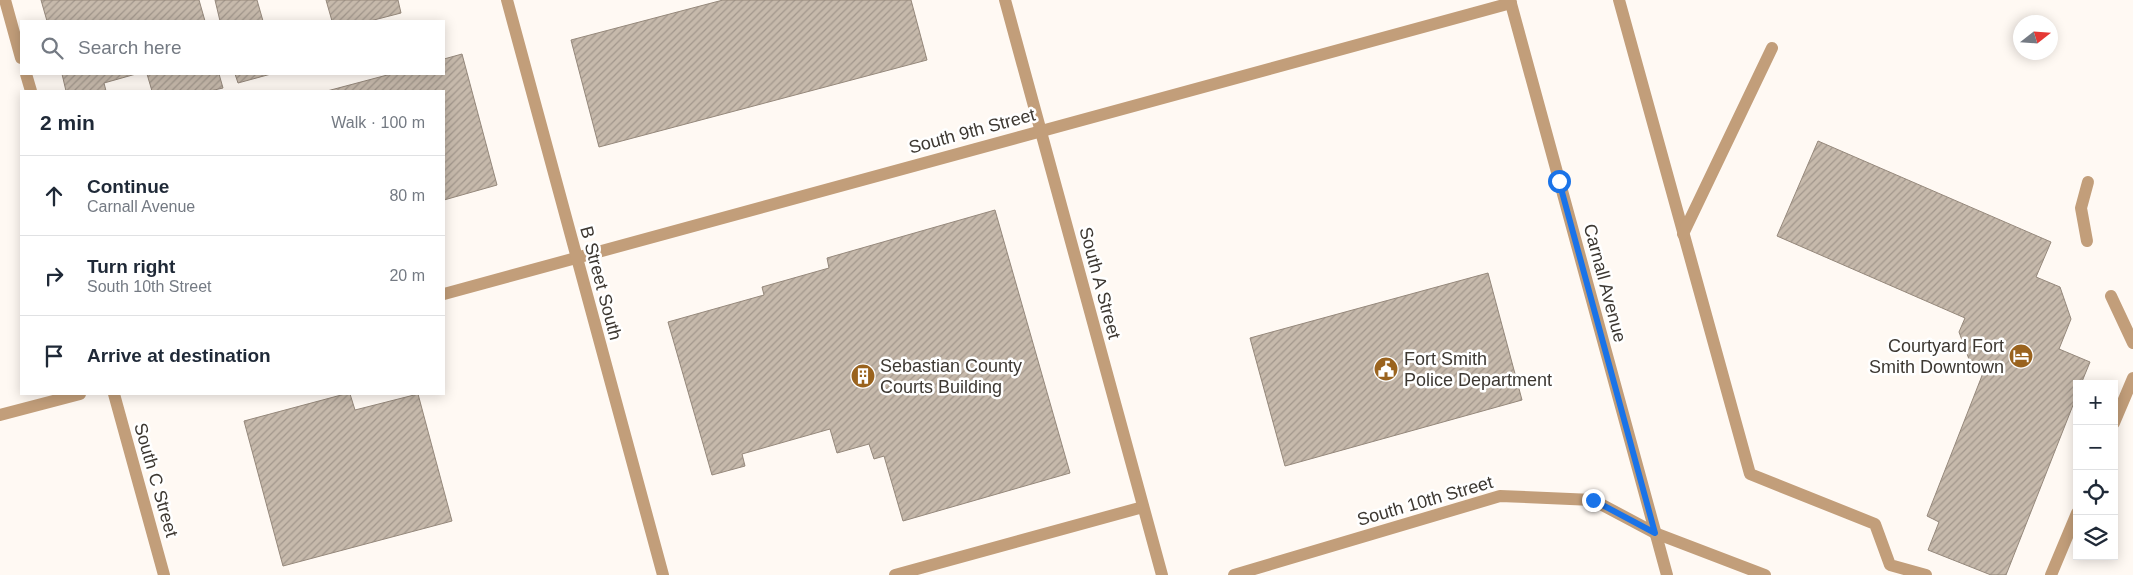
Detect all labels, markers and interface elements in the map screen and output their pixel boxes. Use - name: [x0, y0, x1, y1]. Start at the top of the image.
- north arrow: [2013, 15, 2058, 60]
- search box: [20, 20, 445, 75]
- icon: search: [38, 34, 66, 62]
- text: Search here: [78, 37, 182, 58]
- street label: South 9th Street: [907, 105, 1037, 157]
- text: 2 min: [40, 111, 95, 134]
- text: Walk · 100 m: [331, 114, 425, 131]
- route start: [1548, 170, 1571, 193]
- text: Continue: [87, 176, 169, 197]
- icon: ahead: [40, 182, 68, 210]
- text: 80 m: [389, 187, 425, 204]
- text: Carnall Avenue: [87, 198, 195, 215]
- street label: Carnall Avenue: [1580, 222, 1630, 344]
- street label: B Street South: [576, 224, 626, 342]
- street label: South A Street: [1075, 225, 1125, 341]
- text: Turn right: [87, 256, 175, 277]
- icon: right: [40, 262, 68, 290]
- text: 20 m: [389, 267, 425, 284]
- text: South 10th Street: [87, 278, 212, 295]
- place label: Courtyard Fort Smith Downtown: [1869, 336, 2004, 377]
- icon: arrive: [40, 342, 68, 370]
- hotel icon: Courtyard Fort Smith Downtown: [2008, 343, 2034, 369]
- text: Arrive at destination: [87, 345, 271, 366]
- place label: Fort Smith Police Department: [1404, 349, 1552, 390]
- place label: Sebastian County Courts Building: [880, 356, 1022, 397]
- public building icon: Fort Smith Police Department: [1373, 356, 1399, 382]
- building icon: Sebastian County Courts Building: [850, 363, 876, 389]
- map controls: [2073, 380, 2118, 560]
- button: +: [2073, 380, 2118, 425]
- street label: South C Street: [130, 420, 182, 540]
- button: −: [2073, 425, 2118, 470]
- button: locate: [2073, 470, 2118, 515]
- street label: South 10th Street: [1355, 472, 1495, 530]
- route end: [1582, 489, 1605, 512]
- button: layers: [2073, 515, 2118, 560]

